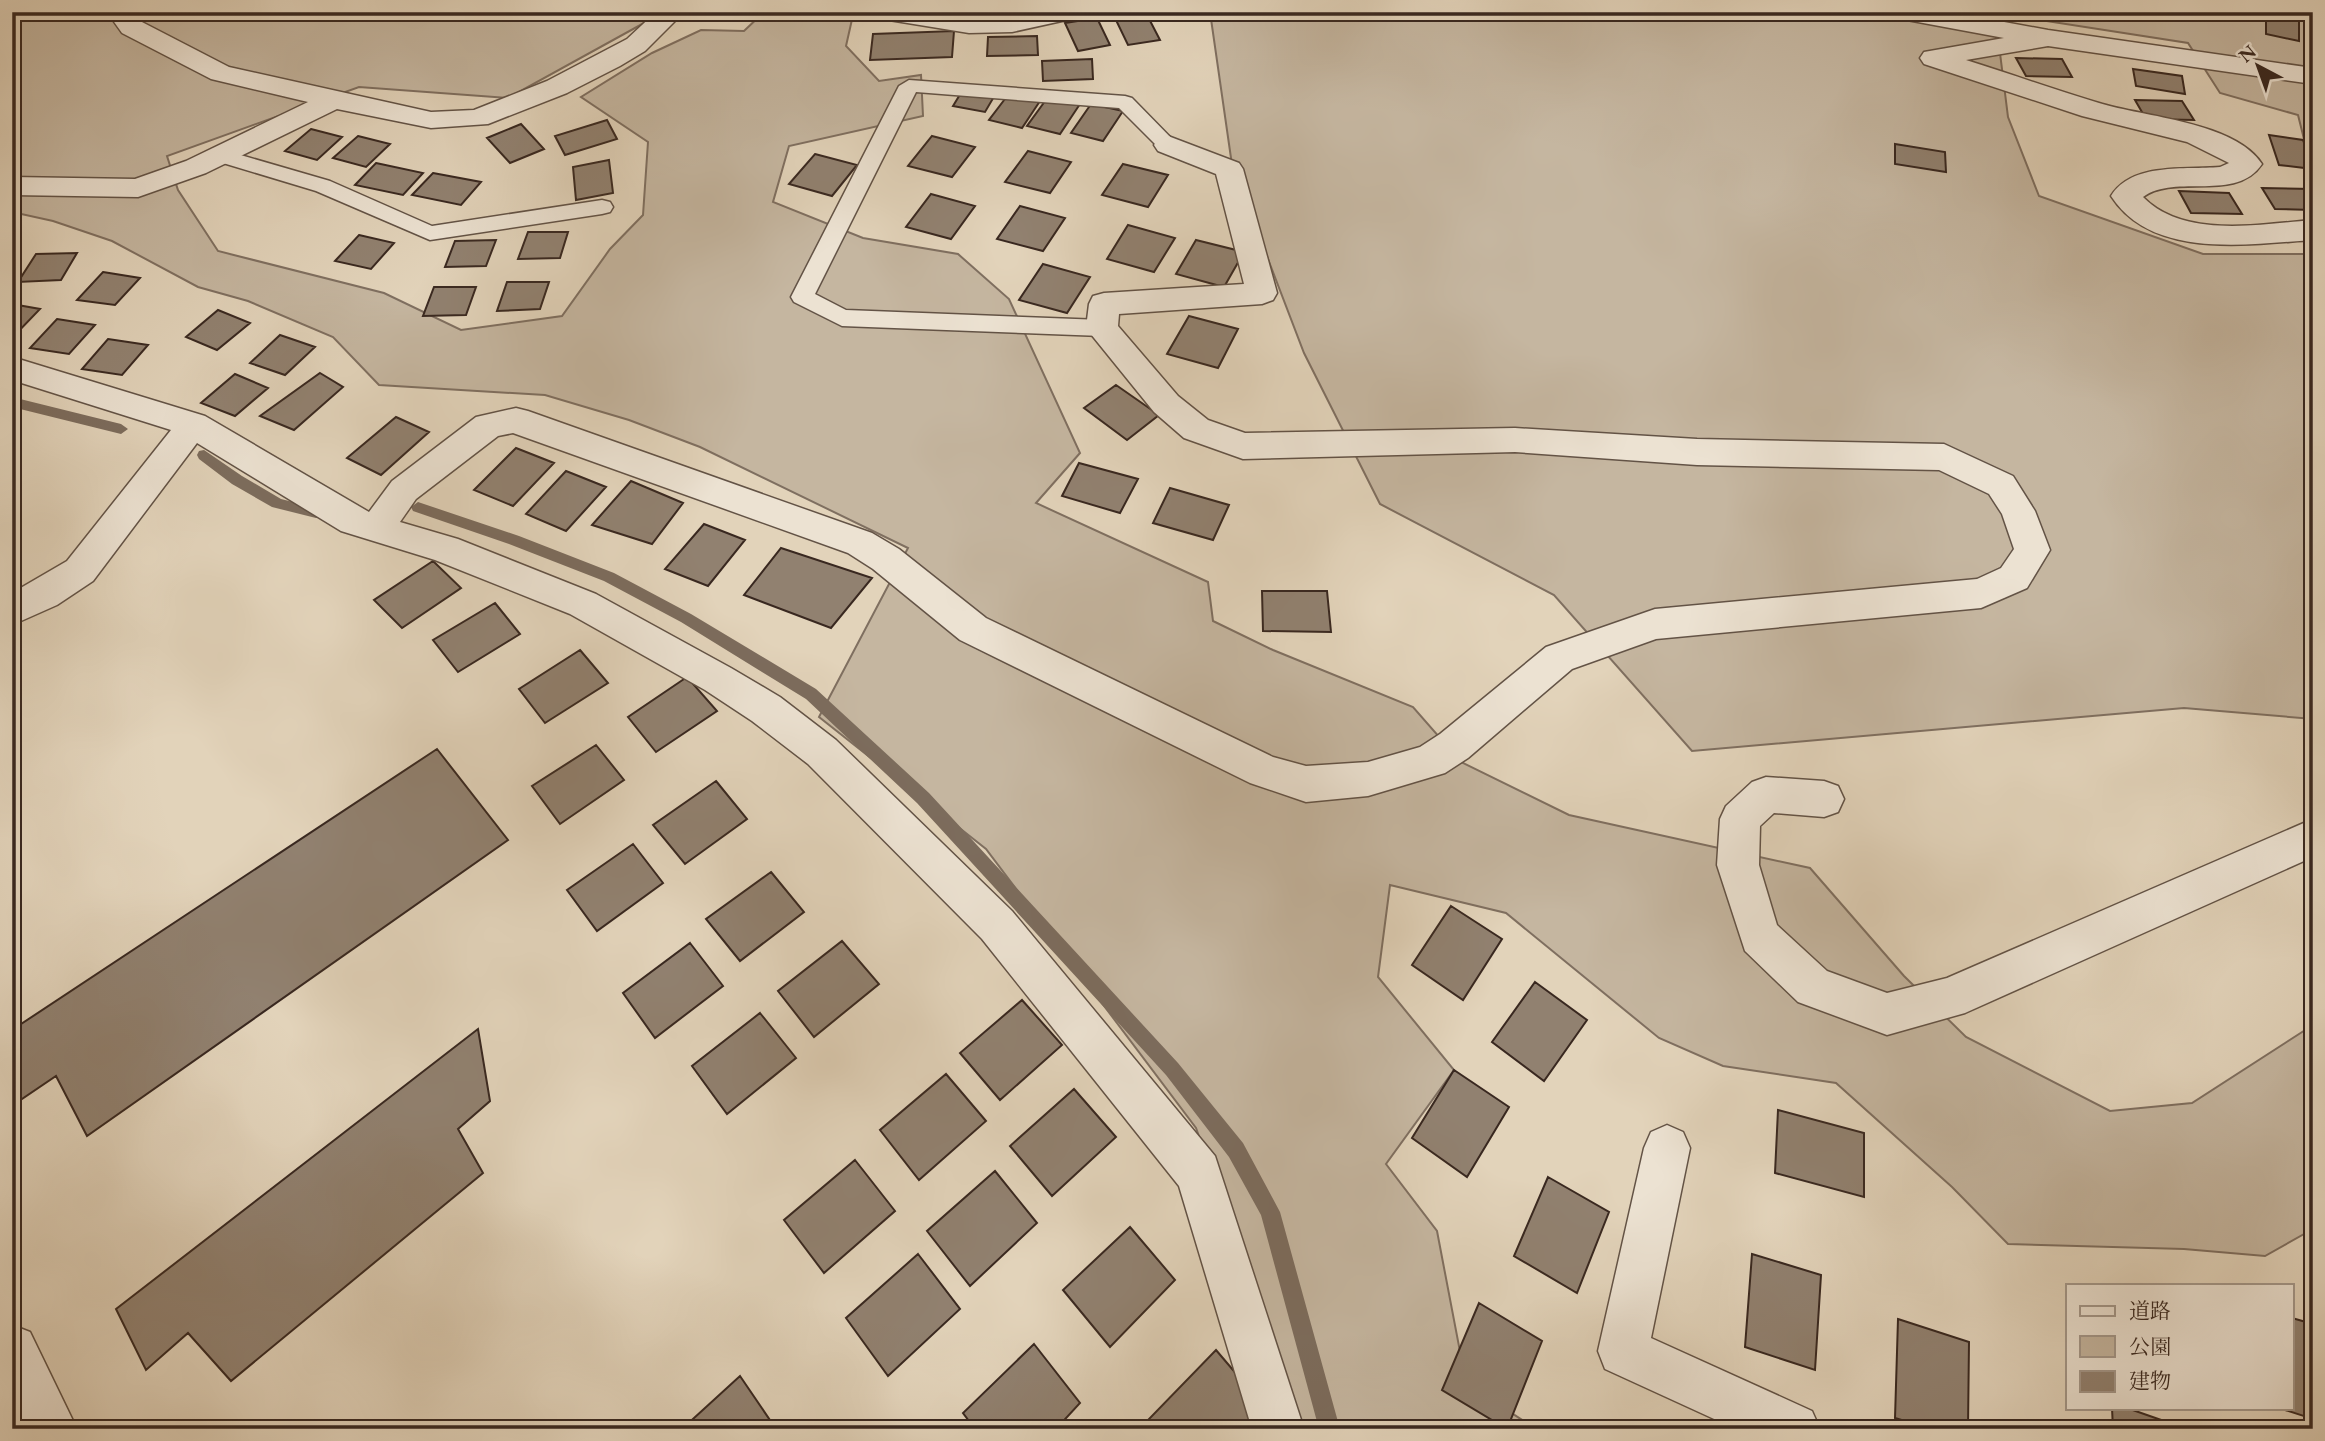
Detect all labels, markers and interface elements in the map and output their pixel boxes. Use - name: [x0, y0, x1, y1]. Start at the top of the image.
- north arrow: [2224, 32, 2294, 102]
- text: N: [2233, 39, 2262, 68]
- legend: [2066, 1284, 2294, 1410]
- text: 道路: [2129, 1297, 2171, 1324]
- text: 公園: [2129, 1333, 2171, 1360]
- text: 建物: [2129, 1367, 2171, 1394]

